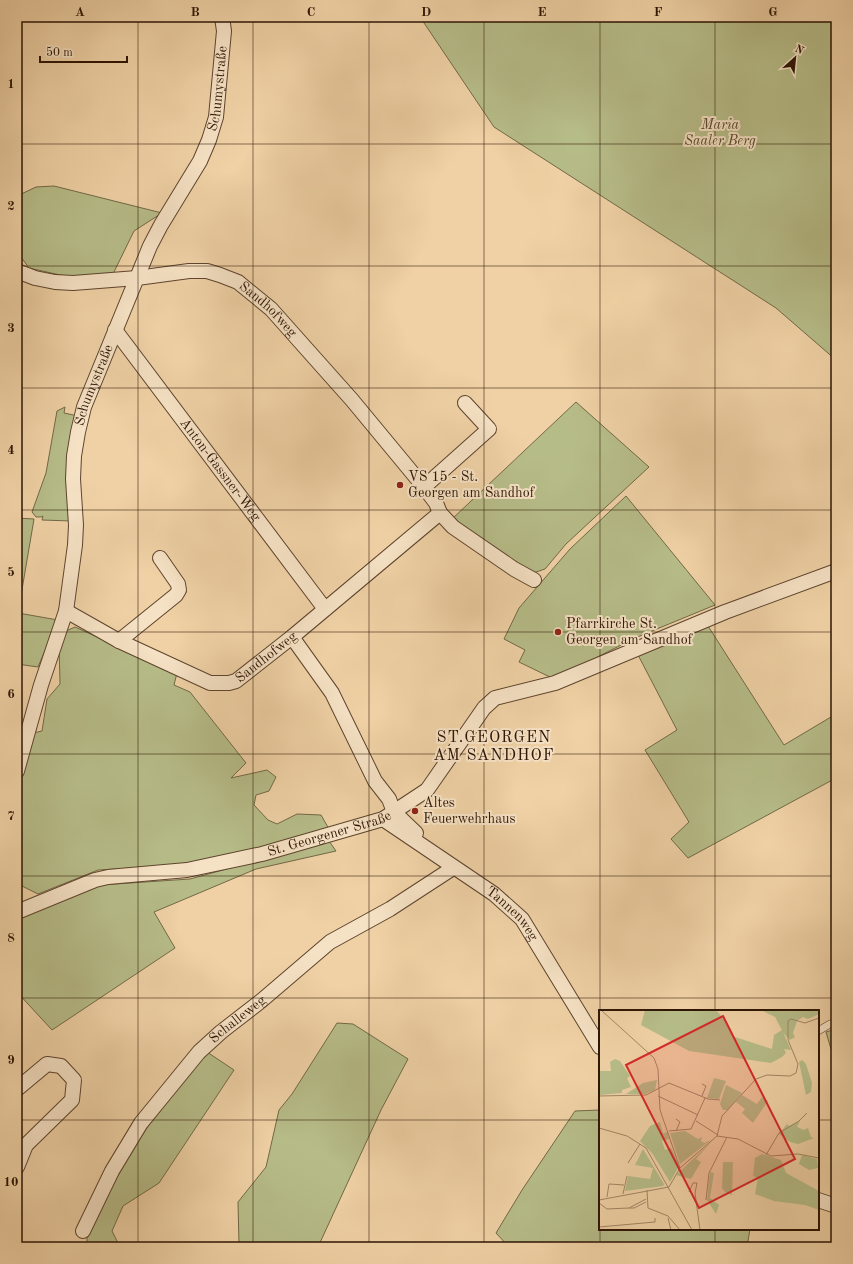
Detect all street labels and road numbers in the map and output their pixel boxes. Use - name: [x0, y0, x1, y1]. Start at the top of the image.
- street label: Schumystraße: [205, 45, 230, 133]
- street label: Sandhofweg: [236, 279, 300, 340]
- street label: Schumystraße: [73, 343, 116, 427]
- street label: Anton-Gassner-Weg: [177, 416, 264, 524]
- street label: Sandhofweg: [233, 629, 300, 685]
- street label: St. Georgener Straße: [266, 808, 394, 859]
- street label: Tannenweg: [484, 884, 541, 944]
- street label: Schalleweg: [207, 993, 269, 1046]

